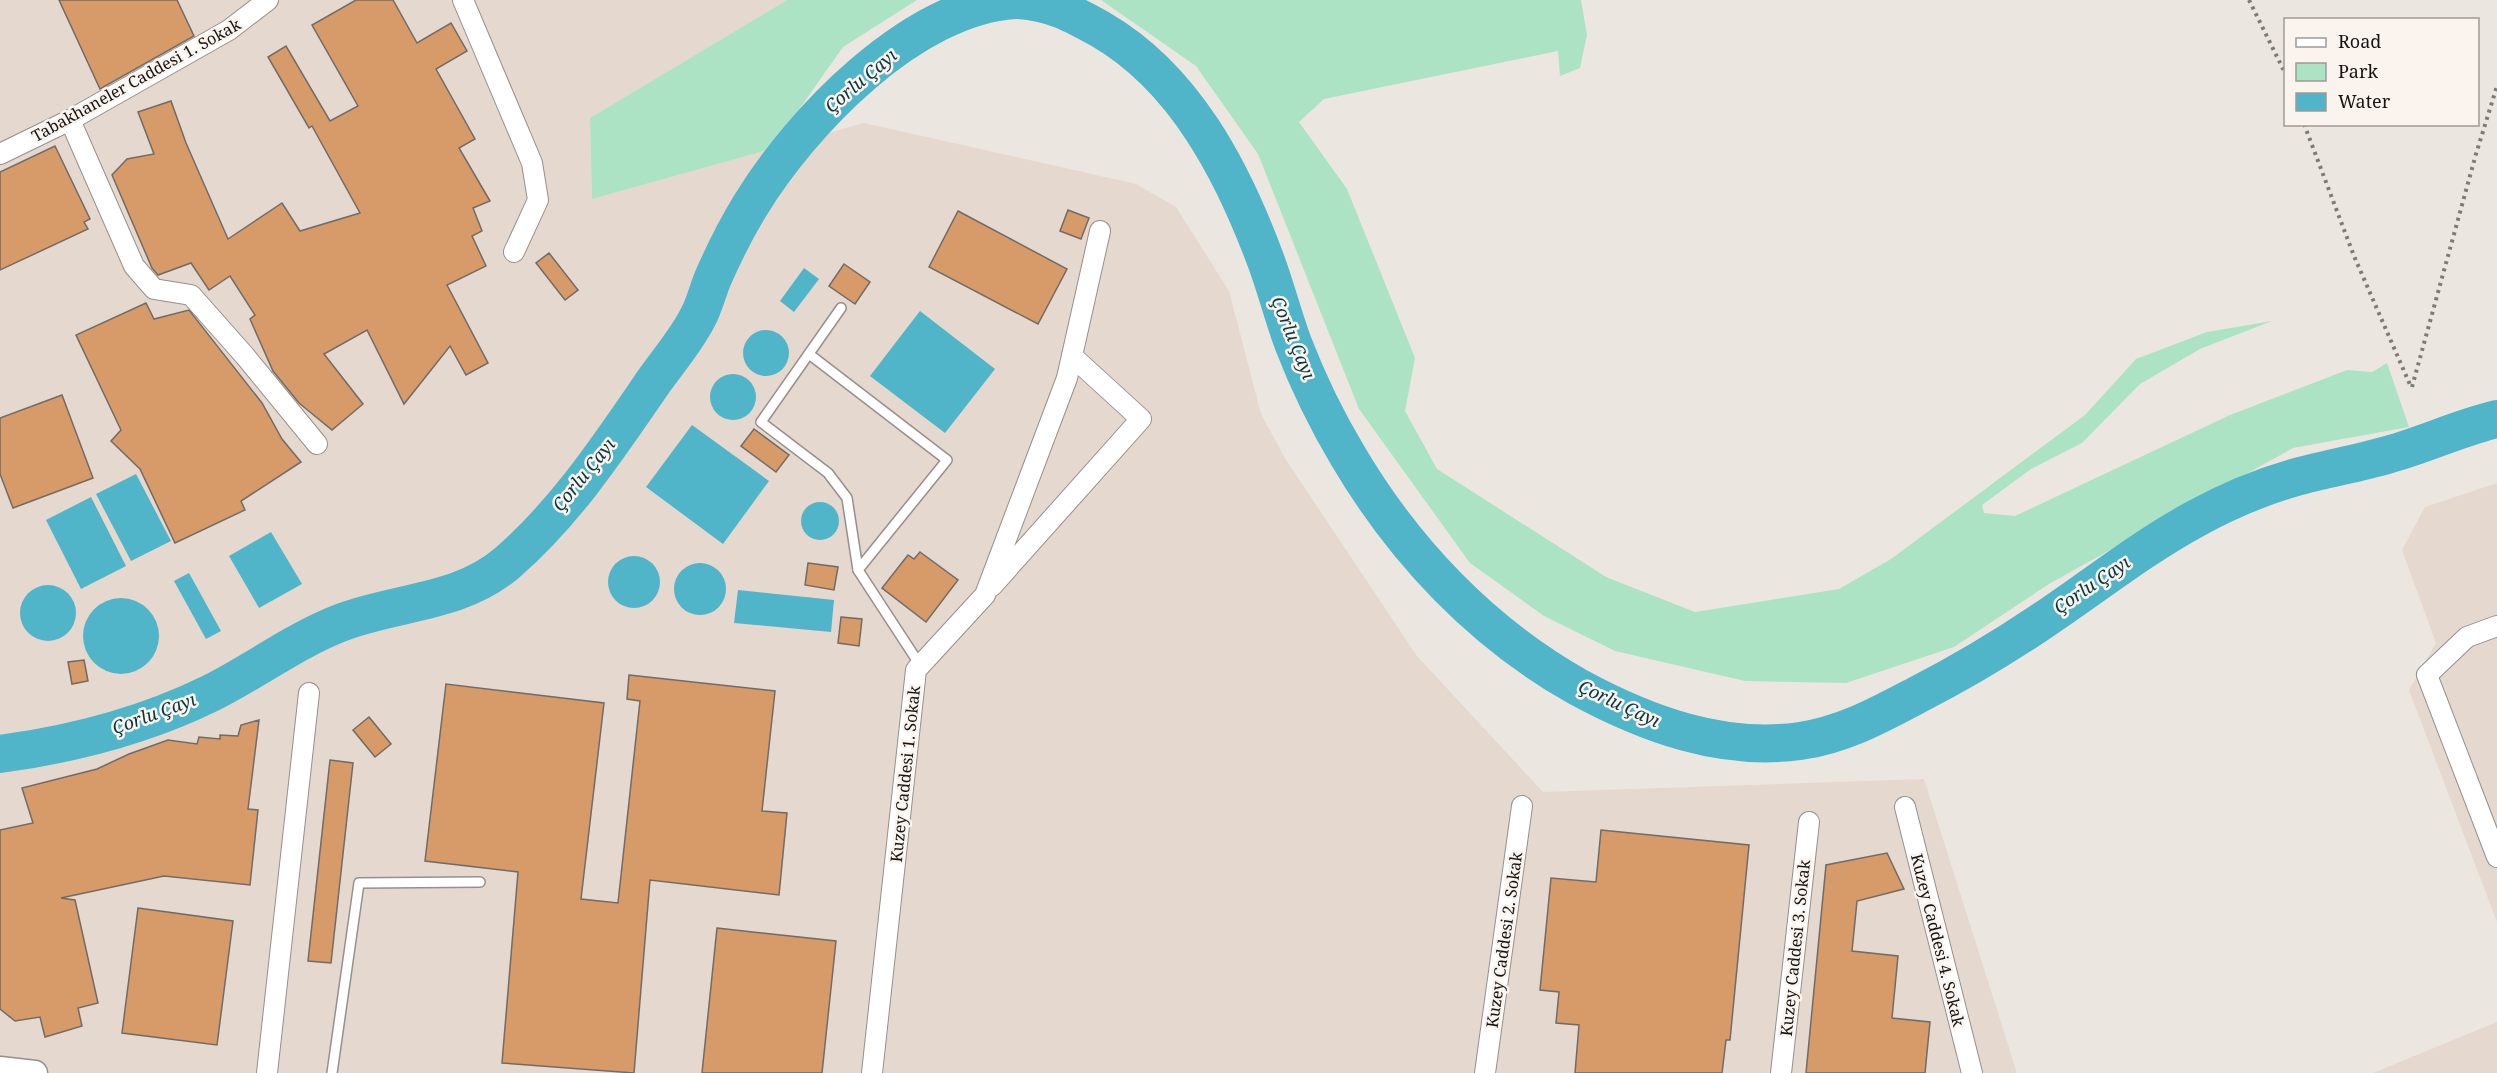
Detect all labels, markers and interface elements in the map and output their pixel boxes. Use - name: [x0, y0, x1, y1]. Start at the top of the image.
- street label: Tabakhaneler Caddesi 1. Sokak: [27, 13, 245, 147]
- legend: [2284, 18, 2479, 126]
- text: Road: [2338, 29, 2381, 53]
- water label: Çorlu Çayı: [819, 43, 902, 117]
- text: Park: [2338, 59, 2378, 83]
- text: Water: [2338, 89, 2391, 113]
- water label: Çorlu Çayı: [1266, 293, 1322, 383]
- water label: Çorlu Çayı: [546, 432, 620, 516]
- water label: Çorlu Çayı: [2049, 550, 2135, 619]
- water label: Çorlu Çayı: [1575, 674, 1665, 733]
- street label: Kuzey Caddesi 1. Sokak: [885, 684, 925, 863]
- water label: Çorlu Çayı: [109, 687, 199, 739]
- street label: Kuzey Caddesi 2. Sokak: [1481, 850, 1527, 1029]
- street label: Kuzey Caddesi 4. Sokak: [1906, 851, 1970, 1029]
- street label: Kuzey Caddesi 3. Sokak: [1775, 858, 1815, 1037]

